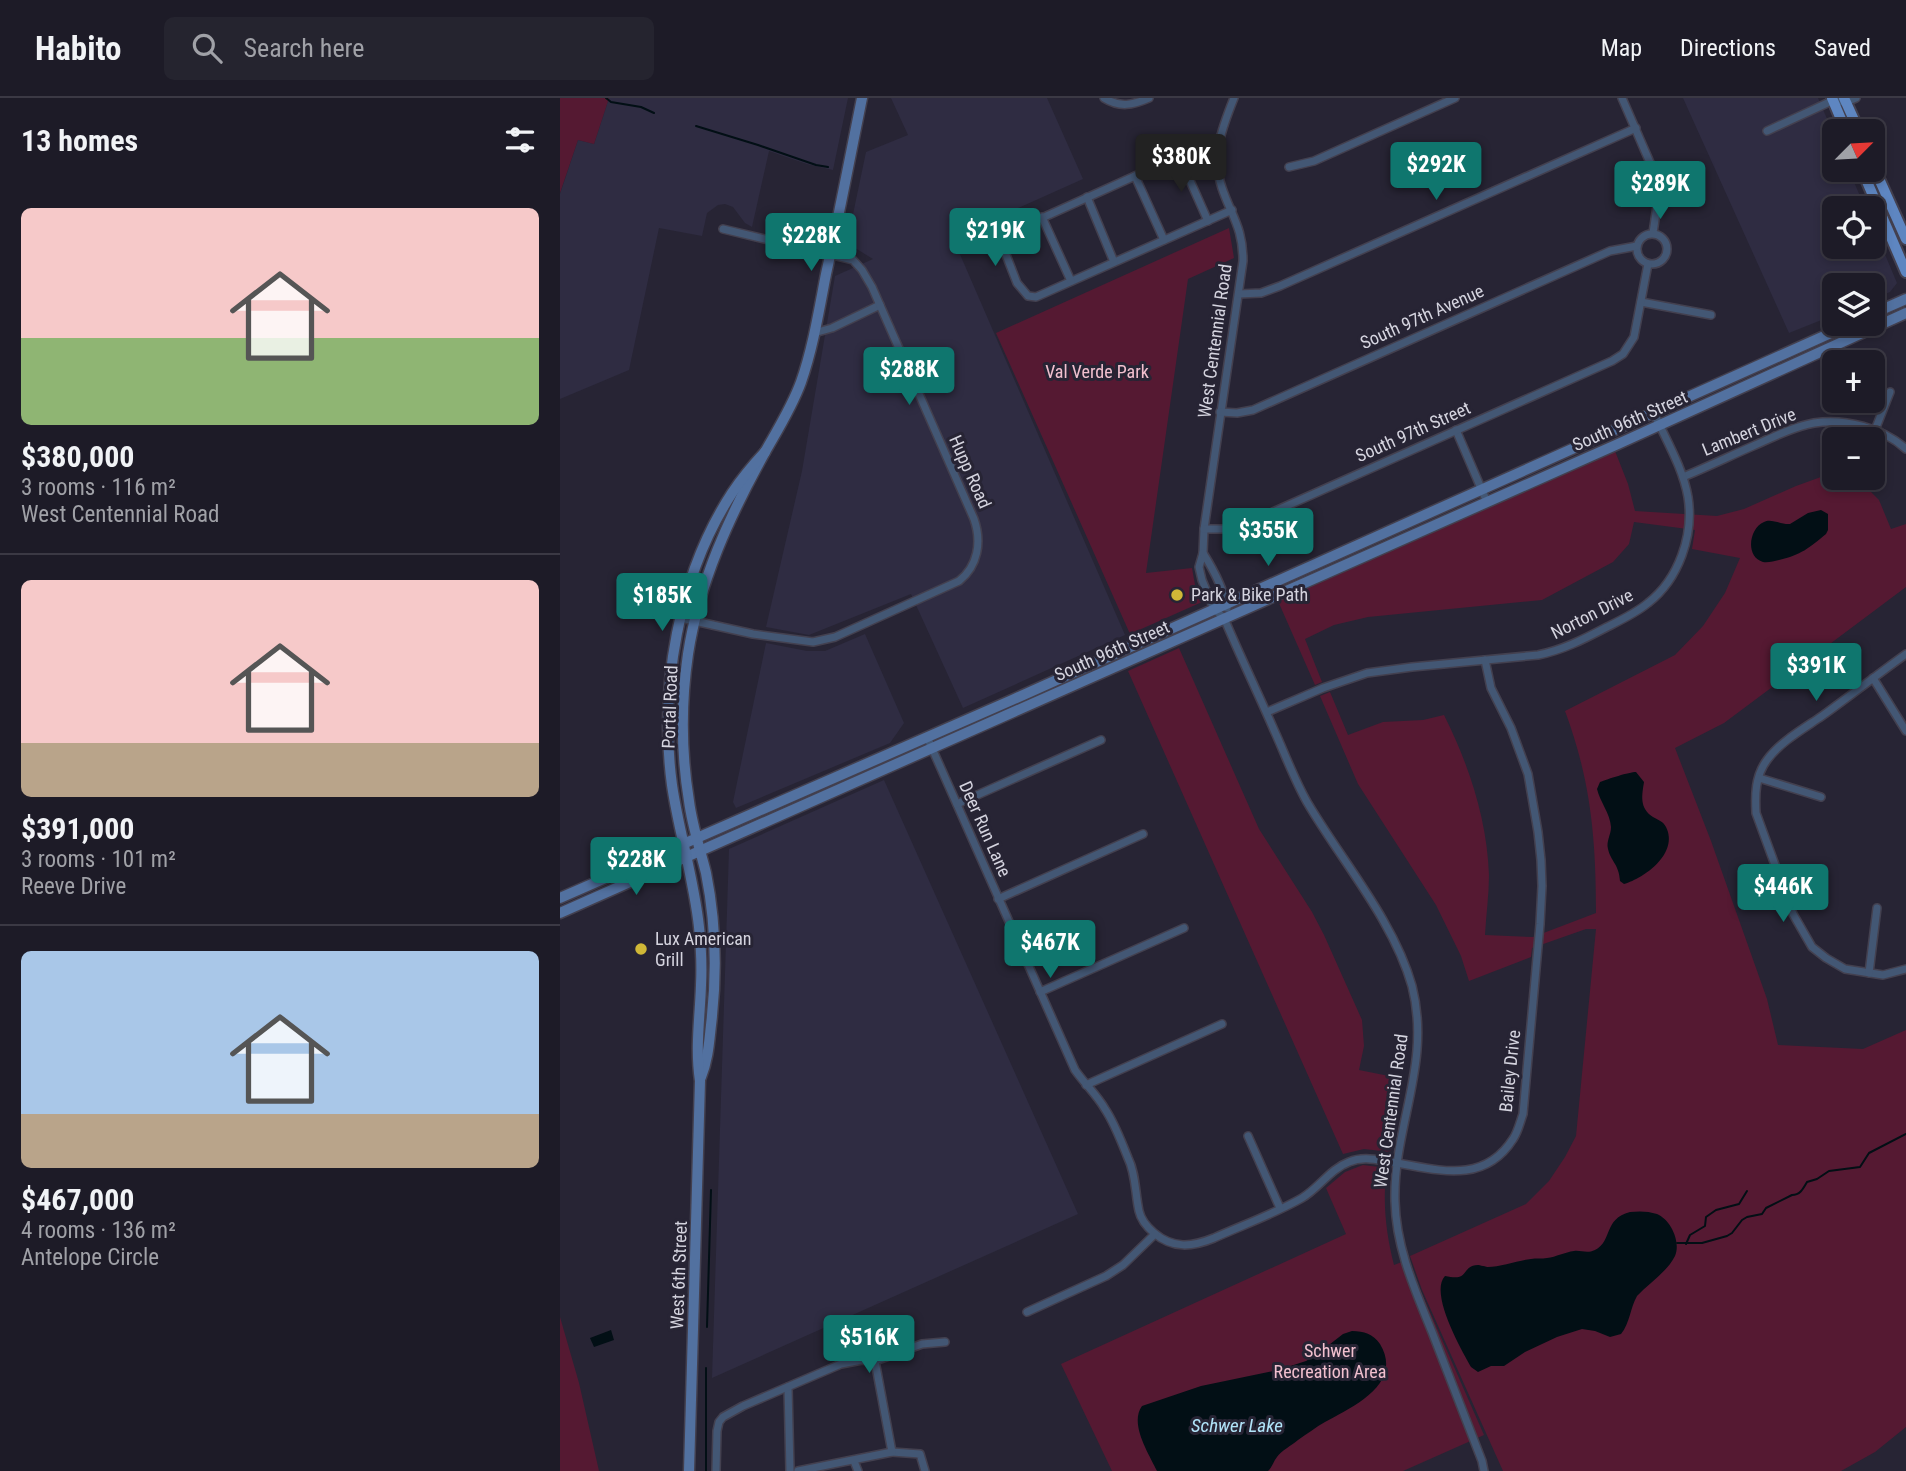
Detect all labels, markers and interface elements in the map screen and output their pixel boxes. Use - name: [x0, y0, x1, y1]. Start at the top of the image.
- search box: [164, 17, 654, 80]
- text: Habito: [35, 29, 122, 68]
- icon: search: [188, 29, 226, 67]
- text: Search here: [244, 33, 364, 63]
- text: Map: [1601, 34, 1642, 62]
- text: Directions: [1680, 34, 1776, 62]
- text: Saved: [1814, 34, 1871, 62]
- north arrow: [1822, 119, 1885, 182]
- map controls: [1822, 119, 1885, 490]
- icon: filters: [501, 121, 539, 159]
- text: 13 homes: [21, 123, 138, 158]
- pin: $380K: [1132, 134, 1230, 194]
- pin: $292K: [1387, 142, 1485, 202]
- text: $380K: [1151, 143, 1211, 170]
- text: $292K: [1406, 151, 1466, 178]
- pin: $289K: [1611, 162, 1709, 221]
- text: $289K: [1630, 170, 1690, 197]
- button: locate: [1822, 196, 1885, 259]
- pin: $219K: [946, 208, 1044, 268]
- pin: $228K: [762, 214, 860, 273]
- text: $219K: [965, 217, 1025, 244]
- text: $228K: [781, 222, 841, 249]
- icon: home: [217, 253, 343, 379]
- street label: West Centennial Road: [1193, 263, 1236, 419]
- button: layers: [1822, 273, 1885, 336]
- street label: South 97th Avenue: [1357, 280, 1487, 353]
- pin: $288K: [860, 348, 958, 407]
- button: +: [1822, 350, 1885, 413]
- text: $288K: [879, 356, 939, 383]
- park label: Val Verde Park: [1045, 361, 1149, 382]
- street label: South 96th Street: [1569, 386, 1690, 455]
- street label: South 97th Street: [1352, 397, 1473, 466]
- street label: Lambert Drive: [1699, 403, 1799, 460]
- button: −: [1822, 427, 1885, 490]
- street label: Hupp Road: [945, 432, 996, 512]
- text: $380,000: [21, 439, 134, 474]
- text: 3 rooms · 116 m²: [21, 474, 176, 501]
- text: West Centennial Road: [21, 501, 219, 528]
- pin: $355K: [1219, 508, 1317, 568]
- text: $355K: [1238, 517, 1298, 544]
- pin: $185K: [613, 574, 711, 633]
- text: $185K: [632, 582, 692, 609]
- place label: Park & Bike Path: [1191, 584, 1308, 605]
- street label: Norton Drive: [1547, 584, 1636, 643]
- marker: Park & Bike Path: [1169, 587, 1185, 603]
- street label: South 96th Street: [1051, 616, 1172, 685]
- icon: home: [217, 625, 343, 751]
- pin: $391K: [1767, 644, 1865, 703]
- text: $391K: [1786, 652, 1846, 679]
- street label: Portal Road: [658, 665, 681, 749]
- street label: Deer Run Lane: [955, 778, 1016, 880]
- text: $391,000: [21, 811, 134, 846]
- pin: $228K: [587, 838, 685, 897]
- text: 3 rooms · 101 m²: [21, 846, 176, 873]
- text: $228K: [606, 846, 666, 873]
- pin: $446K: [1734, 864, 1832, 924]
- text: Reeve Drive: [21, 873, 126, 900]
- text: $446K: [1753, 873, 1813, 900]
- pin: $467K: [1001, 920, 1099, 980]
- place label: Lux American Grill: [655, 928, 752, 970]
- text: $467K: [1020, 929, 1080, 956]
- marker: Lux American Grill: [633, 941, 649, 957]
- icon: home: [217, 996, 343, 1122]
- street label: Bailey Drive: [1495, 1029, 1524, 1113]
- street label: West Centennial Road: [1369, 1033, 1412, 1189]
- text: $467,000: [21, 1182, 134, 1217]
- text: 4 rooms · 136 m²: [21, 1217, 176, 1244]
- street label: West 6th Street: [666, 1220, 691, 1330]
- text: Antelope Circle: [21, 1244, 159, 1271]
- pin: $516K: [820, 1316, 918, 1375]
- text: $516K: [839, 1324, 899, 1351]
- park label: Schwer Recreation Area: [1274, 1340, 1386, 1382]
- water label: Schwer Lake: [1191, 1414, 1283, 1437]

